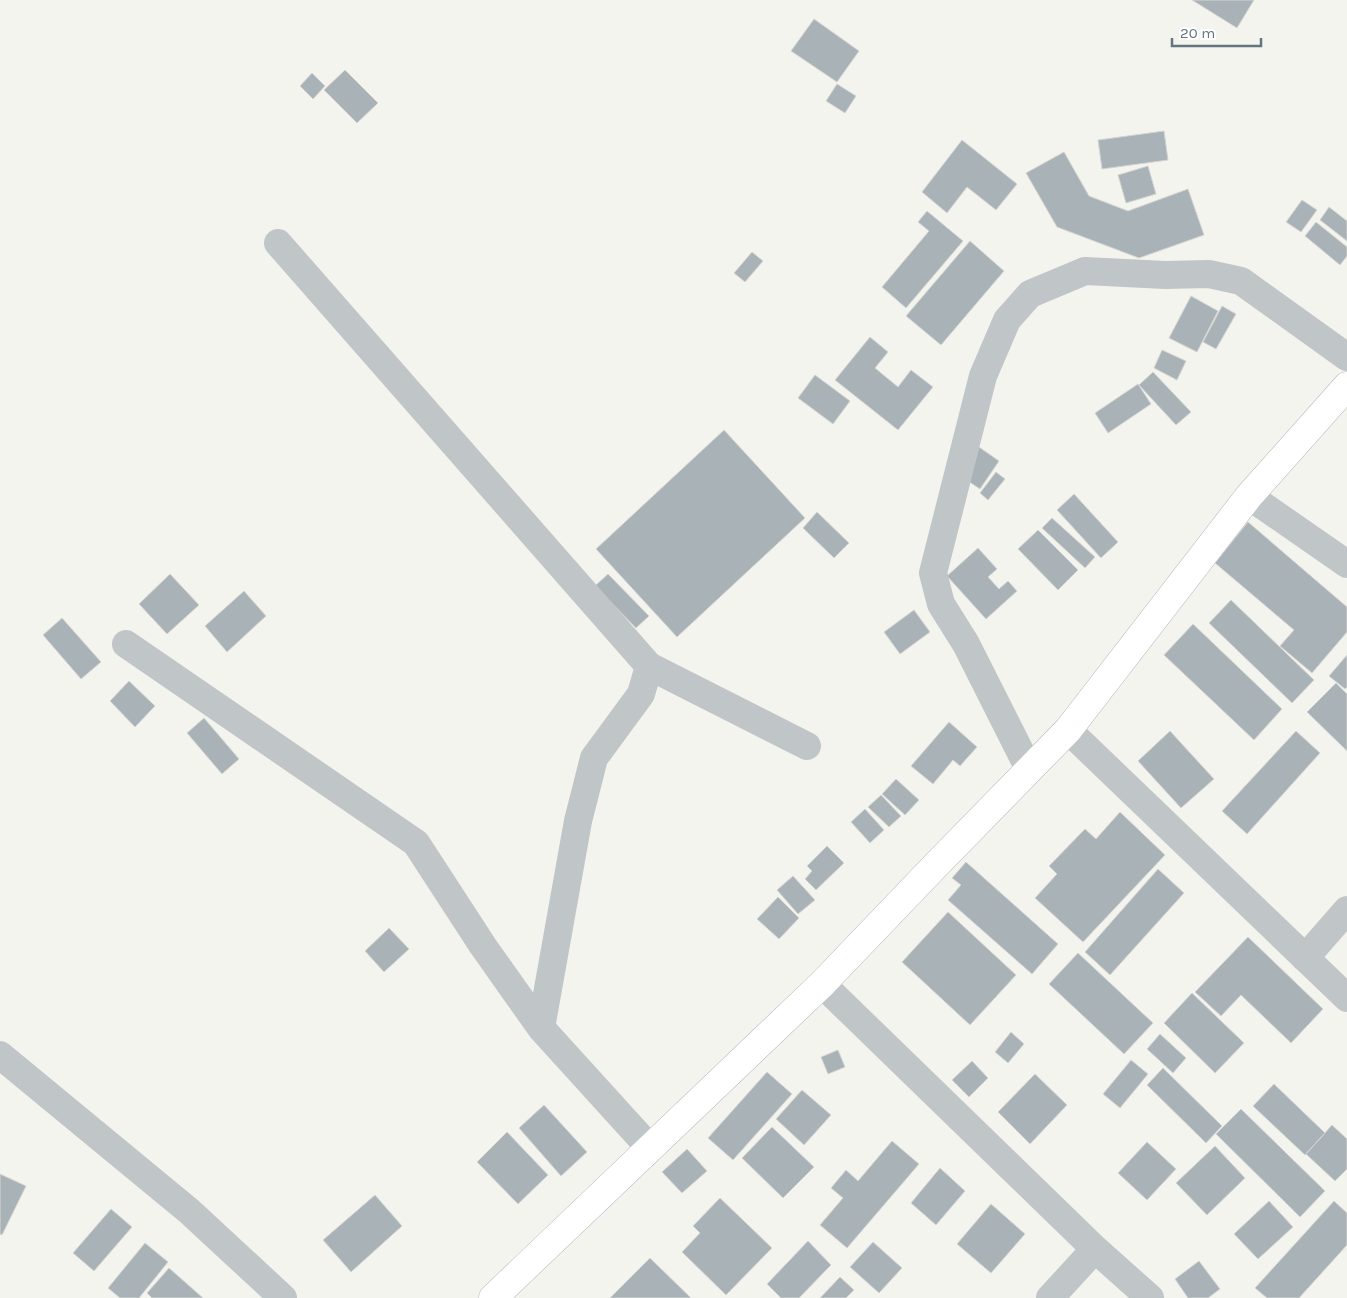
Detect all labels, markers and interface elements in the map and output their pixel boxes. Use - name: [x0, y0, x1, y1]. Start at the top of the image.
- scale bar: [1172, 15, 1261, 47]
- text: 20 m: [1180, 24, 1215, 42]

